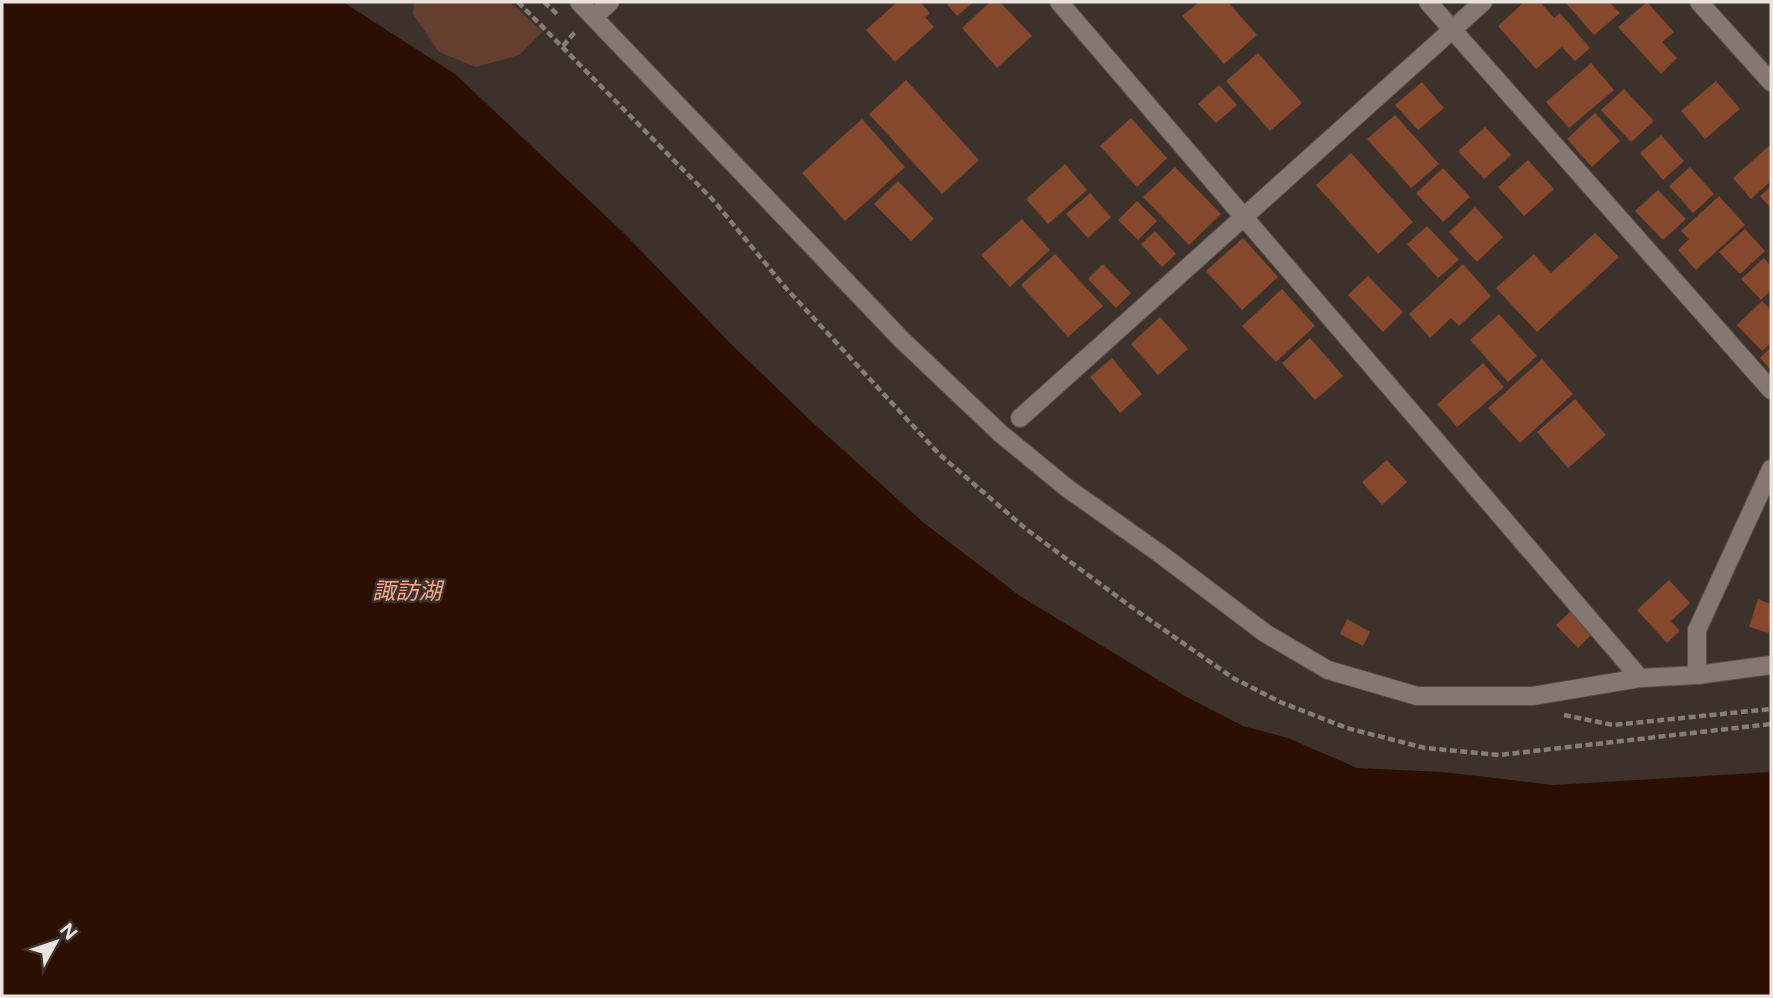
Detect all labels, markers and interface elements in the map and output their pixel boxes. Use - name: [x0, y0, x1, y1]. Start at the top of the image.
- water label: 諏訪湖: [373, 577, 445, 605]
- north arrow: [21, 907, 91, 977]
- text: N: [55, 918, 82, 944]

